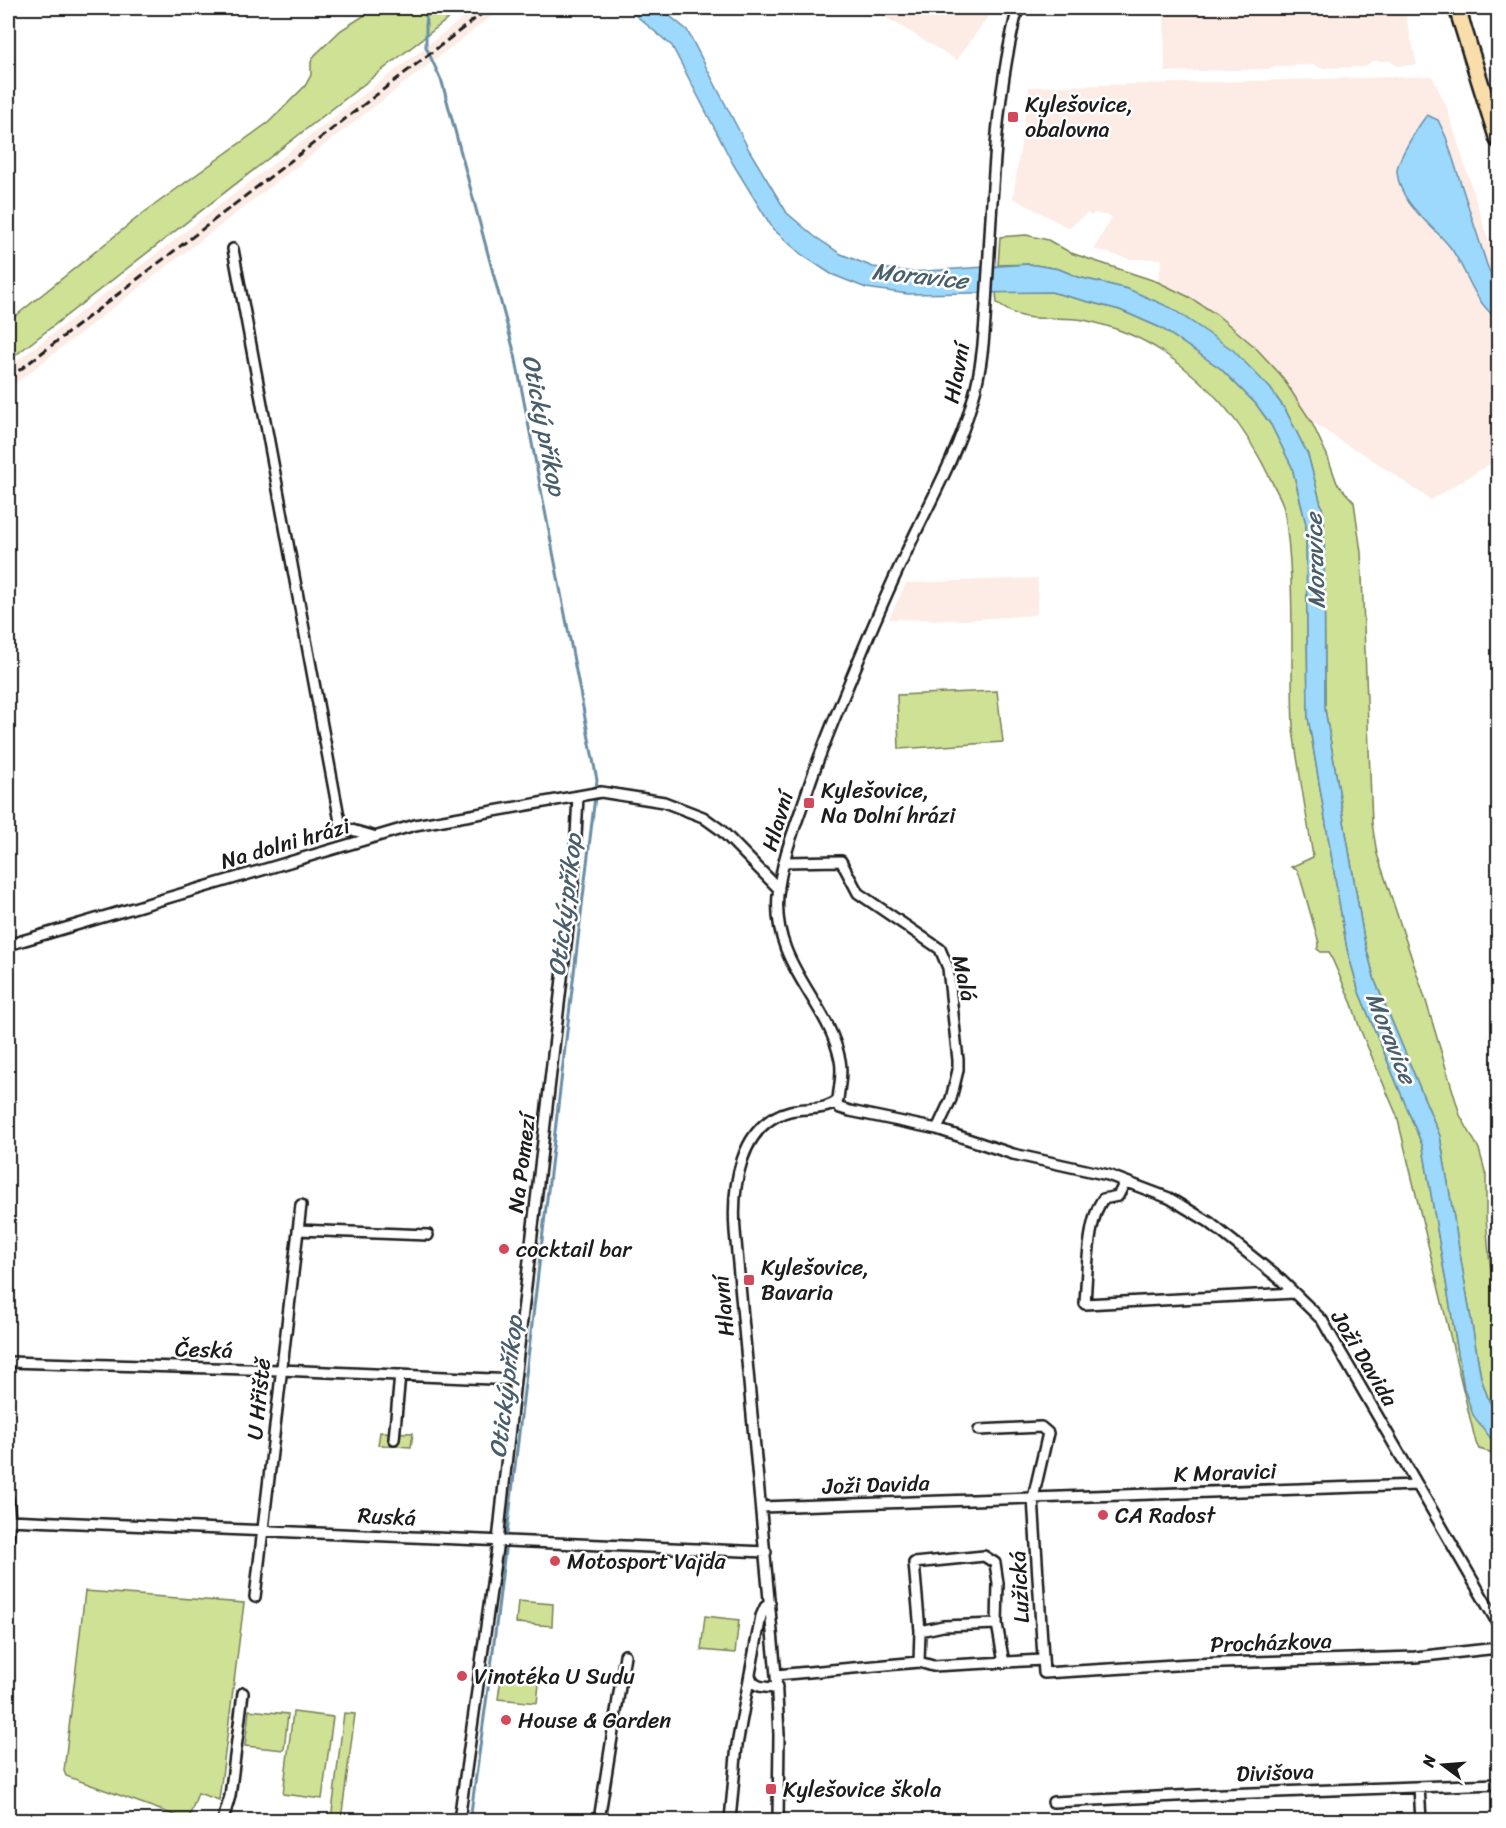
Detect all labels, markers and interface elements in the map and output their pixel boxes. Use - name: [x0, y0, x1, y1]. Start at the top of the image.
- place label: Kylešovice, obalovna: [1025, 85, 1133, 149]
- marker: Kylešovice, obalovna: [1006, 110, 1020, 124]
- water label: Moravice: [870, 250, 972, 302]
- street label: Hlavní: [932, 336, 982, 407]
- water label: Otický příkop: [510, 351, 579, 501]
- water label: Moravice: [1292, 510, 1338, 610]
- place label: Kylešovice, Na Dolní hrázi: [821, 771, 956, 835]
- street label: Hlavní: [750, 783, 806, 856]
- marker: Kylešovice, Na Dolní hrázi: [802, 796, 816, 810]
- street label: Na dolni hrázi: [216, 806, 355, 881]
- water label: Otický příkop: [535, 829, 595, 978]
- street label: Malá: [941, 951, 988, 1005]
- water label: Moravice: [1354, 986, 1429, 1093]
- street label: Na Pomezí: [496, 1108, 547, 1215]
- place label: cocktail bar: [516, 1230, 633, 1269]
- marker: cocktail bar: [497, 1242, 511, 1256]
- place label: Kylešovice, Bavaria: [761, 1248, 869, 1312]
- street label: Hlavní: [701, 1271, 746, 1338]
- marker: Kylešovice, Bavaria: [742, 1273, 756, 1287]
- street label: Joži Davida: [1320, 1302, 1409, 1415]
- water label: Otický příkop: [476, 1311, 536, 1460]
- street label: Česká: [174, 1329, 234, 1370]
- street label: U Hřiště: [235, 1355, 282, 1442]
- street label: K Moravici: [1173, 1451, 1278, 1494]
- street label: Joži Davida: [821, 1463, 931, 1506]
- street label: Ruská: [357, 1496, 417, 1537]
- place label: CA Radost: [1115, 1496, 1216, 1535]
- marker: CA Radost: [1096, 1508, 1110, 1522]
- place label: Motosport Vajda: [567, 1542, 726, 1581]
- street label: Lužická: [998, 1550, 1041, 1624]
- marker: Motosport Vajda: [548, 1554, 562, 1568]
- street label: Procházkova: [1210, 1621, 1333, 1664]
- place label: Vinotéka U Sudu: [474, 1657, 635, 1696]
- marker: Vinotéka U Sudu: [455, 1669, 469, 1683]
- place label: House & Garden: [518, 1701, 671, 1740]
- marker: House & Garden: [499, 1713, 513, 1727]
- north arrow: [1413, 1735, 1473, 1795]
- text: N: [1413, 1751, 1445, 1771]
- street label: Divišova: [1235, 1752, 1315, 1793]
- place label: Kylešovice škola: [783, 1770, 941, 1809]
- marker: Kylešovice škola: [764, 1782, 778, 1796]

